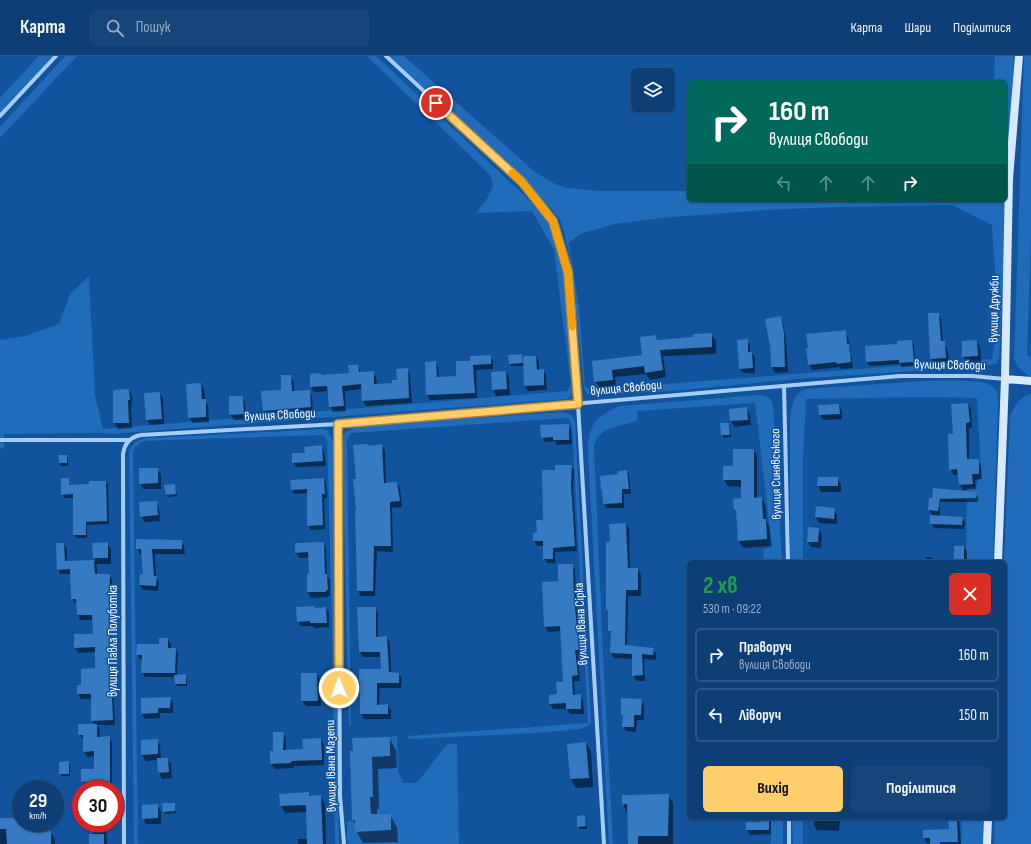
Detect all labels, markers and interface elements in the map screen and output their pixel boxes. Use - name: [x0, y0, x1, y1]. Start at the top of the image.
- search box: [90, 10, 370, 46]
- text: Карта: [20, 16, 66, 39]
- icon: search: [104, 17, 126, 39]
- text: Пошук: [136, 18, 170, 37]
- text: Карта: [851, 19, 882, 36]
- text: Шари: [904, 19, 931, 36]
- text: Поділитися: [953, 19, 1011, 36]
- map controls: [631, 68, 675, 112]
- button: layers: [631, 68, 675, 112]
- pin: [419, 86, 453, 120]
- icon: arrive: [425, 92, 447, 114]
- text: 160 m: [769, 95, 829, 128]
- icon: right: [703, 96, 755, 148]
- text: вулиця Свободи: [769, 129, 868, 150]
- icon: left: [773, 172, 795, 194]
- icon: ahead: [815, 172, 837, 194]
- icon: ahead: [857, 172, 879, 194]
- icon: right: [899, 172, 921, 194]
- street label: вулиця Дружби: [985, 275, 1003, 343]
- street label: вулиця Свободи: [914, 356, 986, 374]
- street label: вулиця Свободи: [590, 377, 662, 399]
- street label: вулиця Свободи: [244, 405, 316, 425]
- street label: вулиця Синявського: [767, 428, 785, 520]
- text: 2 хв: [703, 571, 738, 600]
- button: close: [949, 573, 991, 615]
- street label: вулиця Івана Сірка: [571, 582, 591, 666]
- street label: вулиця Павла Полуботка: [105, 585, 121, 697]
- text: 530 m · 09:22: [703, 601, 761, 617]
- text: Праворуч: [739, 638, 792, 657]
- icon: right: [705, 644, 727, 666]
- text: 160 m: [958, 646, 989, 665]
- text: вулиця Свободи: [739, 657, 811, 673]
- position arrow: [318, 667, 360, 709]
- icon: left: [705, 704, 727, 726]
- text: Ліворуч: [739, 706, 781, 725]
- text: 150 m: [959, 706, 989, 725]
- street label: вулиця Івана Мазепи: [322, 720, 340, 812]
- button: Вихід: [703, 766, 843, 812]
- button: Поділитися: [851, 766, 991, 812]
- speed limit sign: 30: [72, 780, 124, 832]
- text: 29: [29, 789, 47, 813]
- text: km/h: [29, 810, 47, 822]

